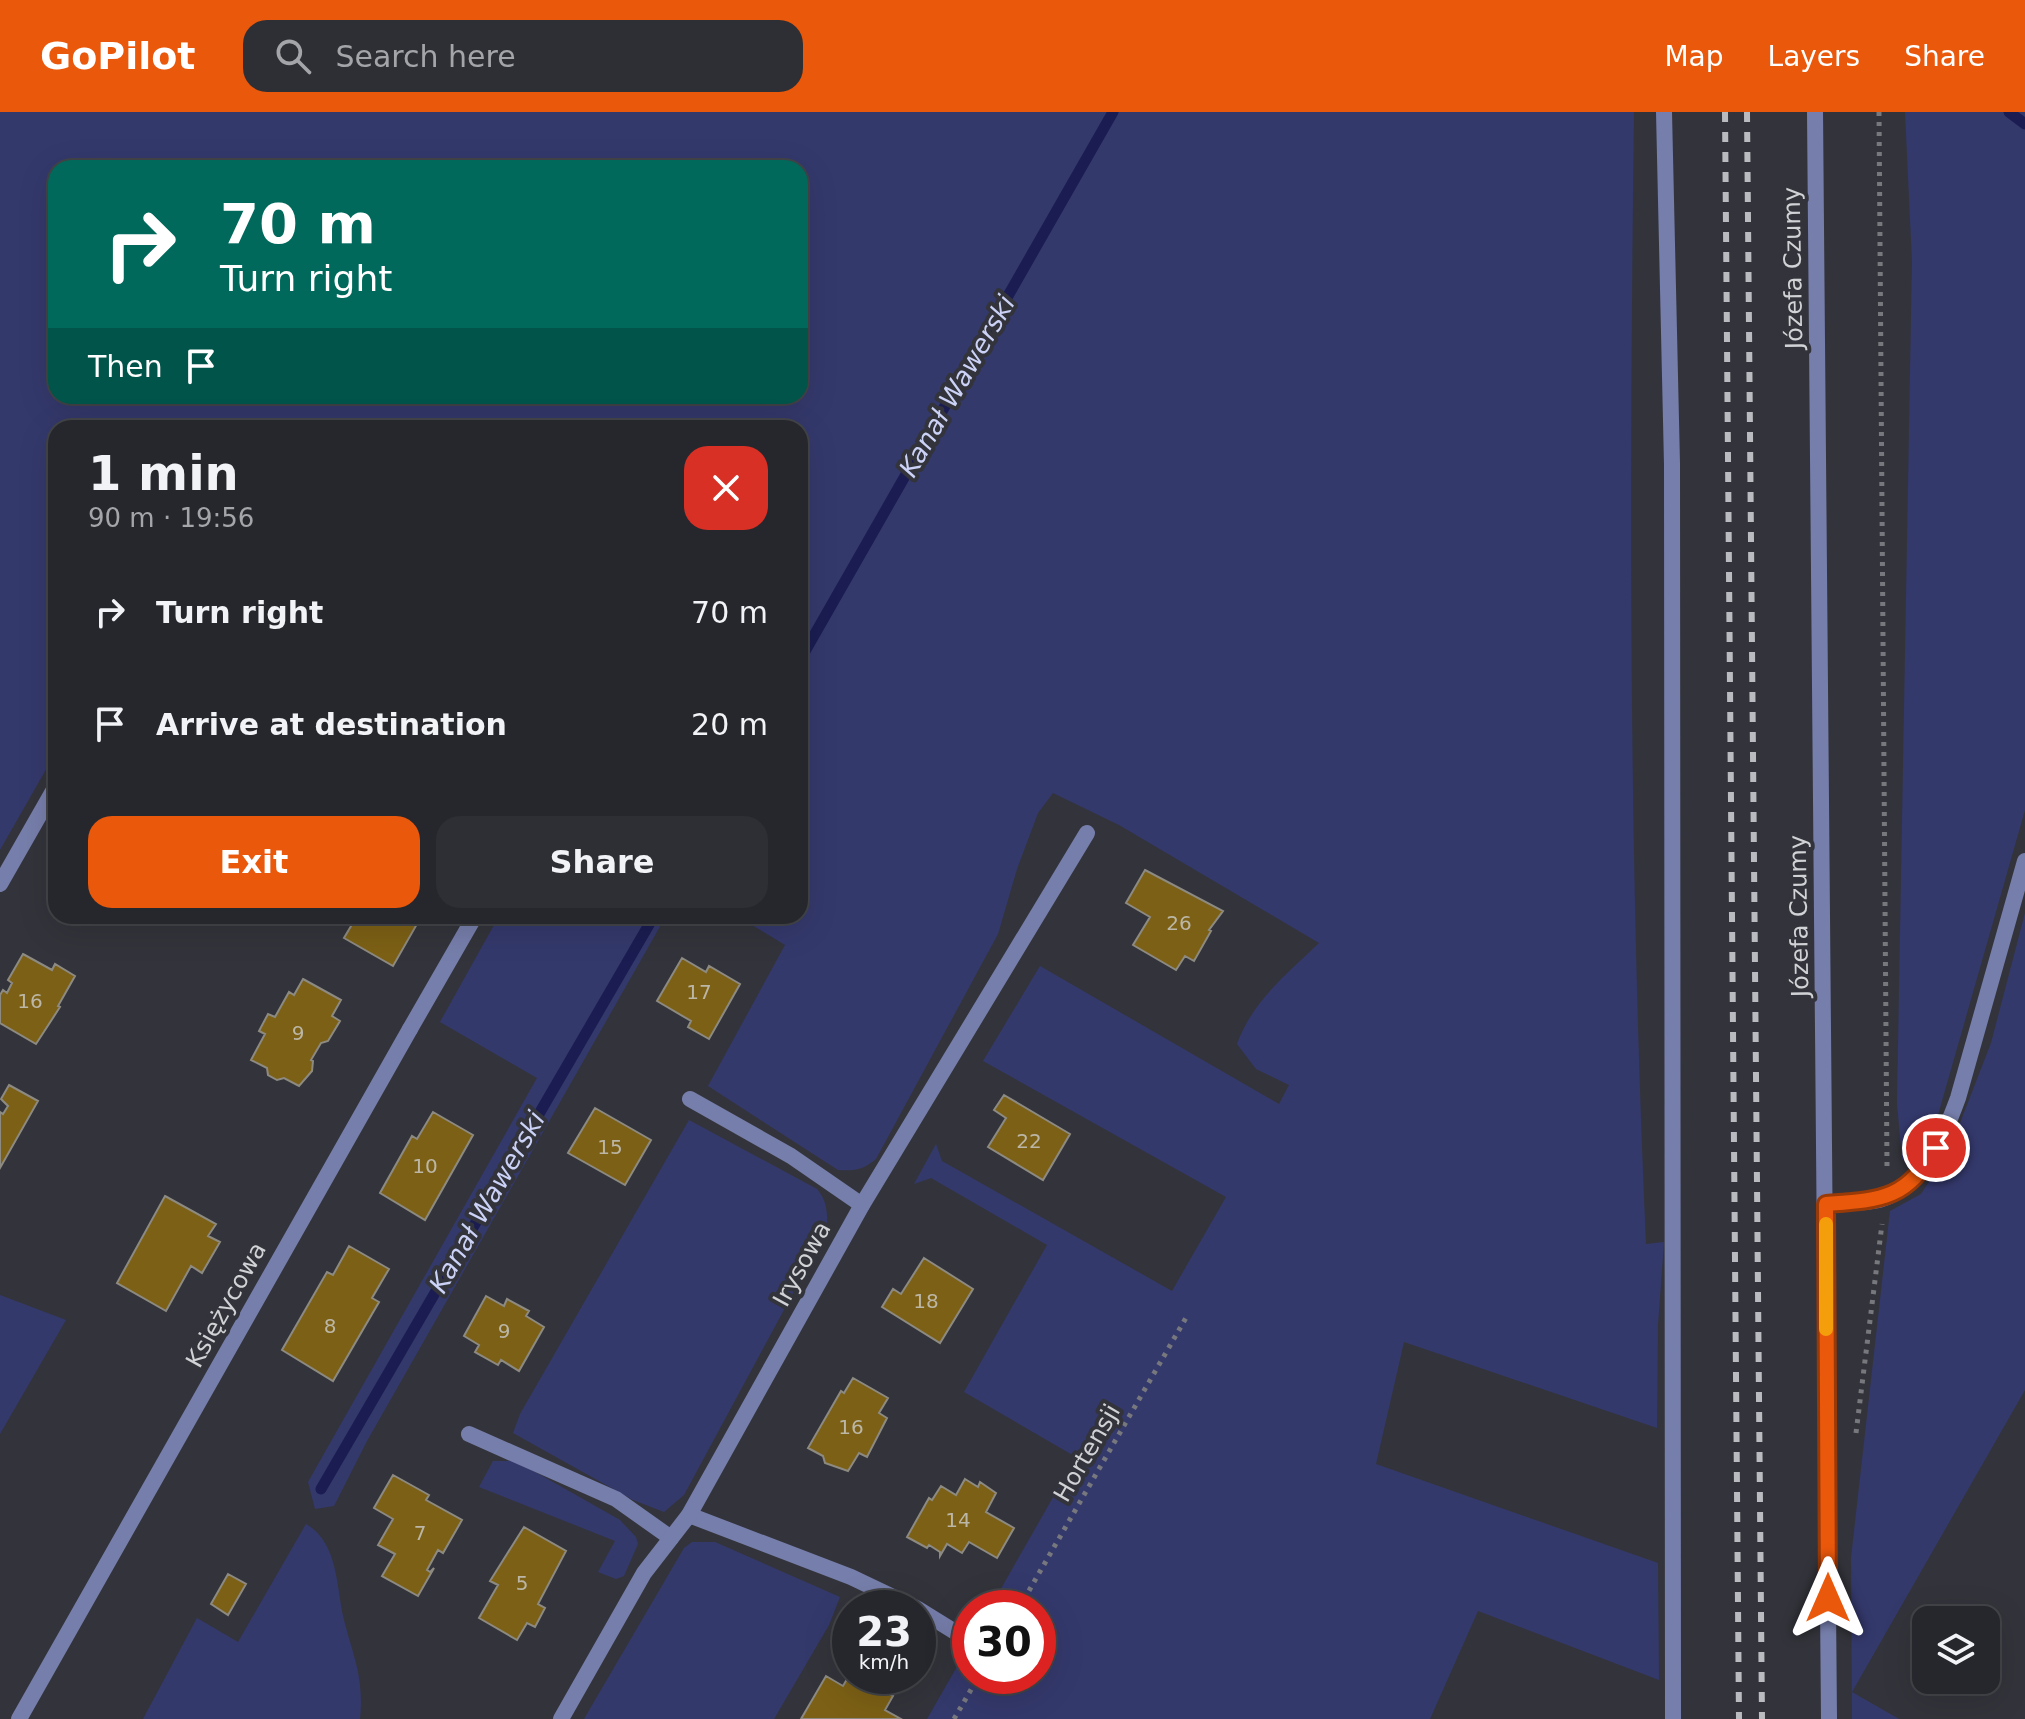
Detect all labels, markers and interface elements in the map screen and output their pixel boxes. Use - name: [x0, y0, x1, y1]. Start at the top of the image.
- search box: [243, 20, 803, 92]
- text: GoPilot: [40, 34, 195, 78]
- icon: search: [271, 34, 315, 78]
- text: Search here: [335, 39, 516, 74]
- text: Map: [1664, 40, 1724, 73]
- text: Layers: [1768, 40, 1860, 73]
- text: Share: [1904, 40, 1985, 73]
- street label: Józefa Czumy: [1778, 187, 1808, 351]
- text: 70 m: [220, 191, 376, 256]
- icon: right: [88, 192, 192, 296]
- text: Turn right: [220, 258, 392, 299]
- water label: Kanał Wawerski: [893, 289, 1021, 482]
- icon: arrive: [179, 344, 223, 388]
- text: Then: [88, 349, 163, 384]
- text: 1 min: [88, 445, 239, 501]
- button: close: [684, 446, 768, 530]
- text: 90 m · 19:56: [88, 503, 254, 533]
- icon: right: [88, 590, 132, 634]
- text: Turn right: [156, 595, 323, 630]
- text: 70 m: [691, 595, 768, 630]
- icon: arrive: [88, 702, 132, 746]
- text: Arrive at destination: [156, 707, 507, 742]
- text: 20 m: [691, 707, 768, 742]
- button: Exit: [88, 816, 420, 908]
- button: Share: [436, 816, 768, 908]
- street label: Józefa Czumy: [1784, 835, 1814, 999]
- house number: 26: [1166, 911, 1192, 935]
- house number: 17: [686, 980, 712, 1004]
- house number: 16: [17, 989, 43, 1013]
- house number: 9: [292, 1021, 304, 1045]
- water label: Kanał Wawerski: [423, 1105, 551, 1298]
- pin: [1902, 1114, 1970, 1182]
- icon: arrive: [1914, 1126, 1958, 1170]
- house number: 22: [1016, 1129, 1042, 1153]
- house number: 15: [597, 1135, 623, 1159]
- house number: 10: [412, 1154, 438, 1178]
- street label: Irysowa: [767, 1217, 837, 1311]
- street label: Księżycowa: [180, 1238, 272, 1372]
- house number: 18: [913, 1289, 939, 1313]
- house number: 8: [324, 1314, 336, 1338]
- house number: 9: [498, 1319, 510, 1343]
- street label: Hortensji: [1048, 1399, 1126, 1507]
- house number: 16: [838, 1415, 864, 1439]
- house number: 14: [945, 1508, 971, 1532]
- house number: 7: [414, 1521, 426, 1545]
- position arrow: [1786, 1556, 1870, 1640]
- house number: 5: [516, 1571, 528, 1595]
- speed limit sign: 30: [952, 1590, 1056, 1694]
- map controls: [1912, 1606, 2000, 1694]
- button: layers: [1912, 1606, 2000, 1694]
- text: 23: [856, 1609, 912, 1655]
- text: km/h: [859, 1650, 909, 1674]

